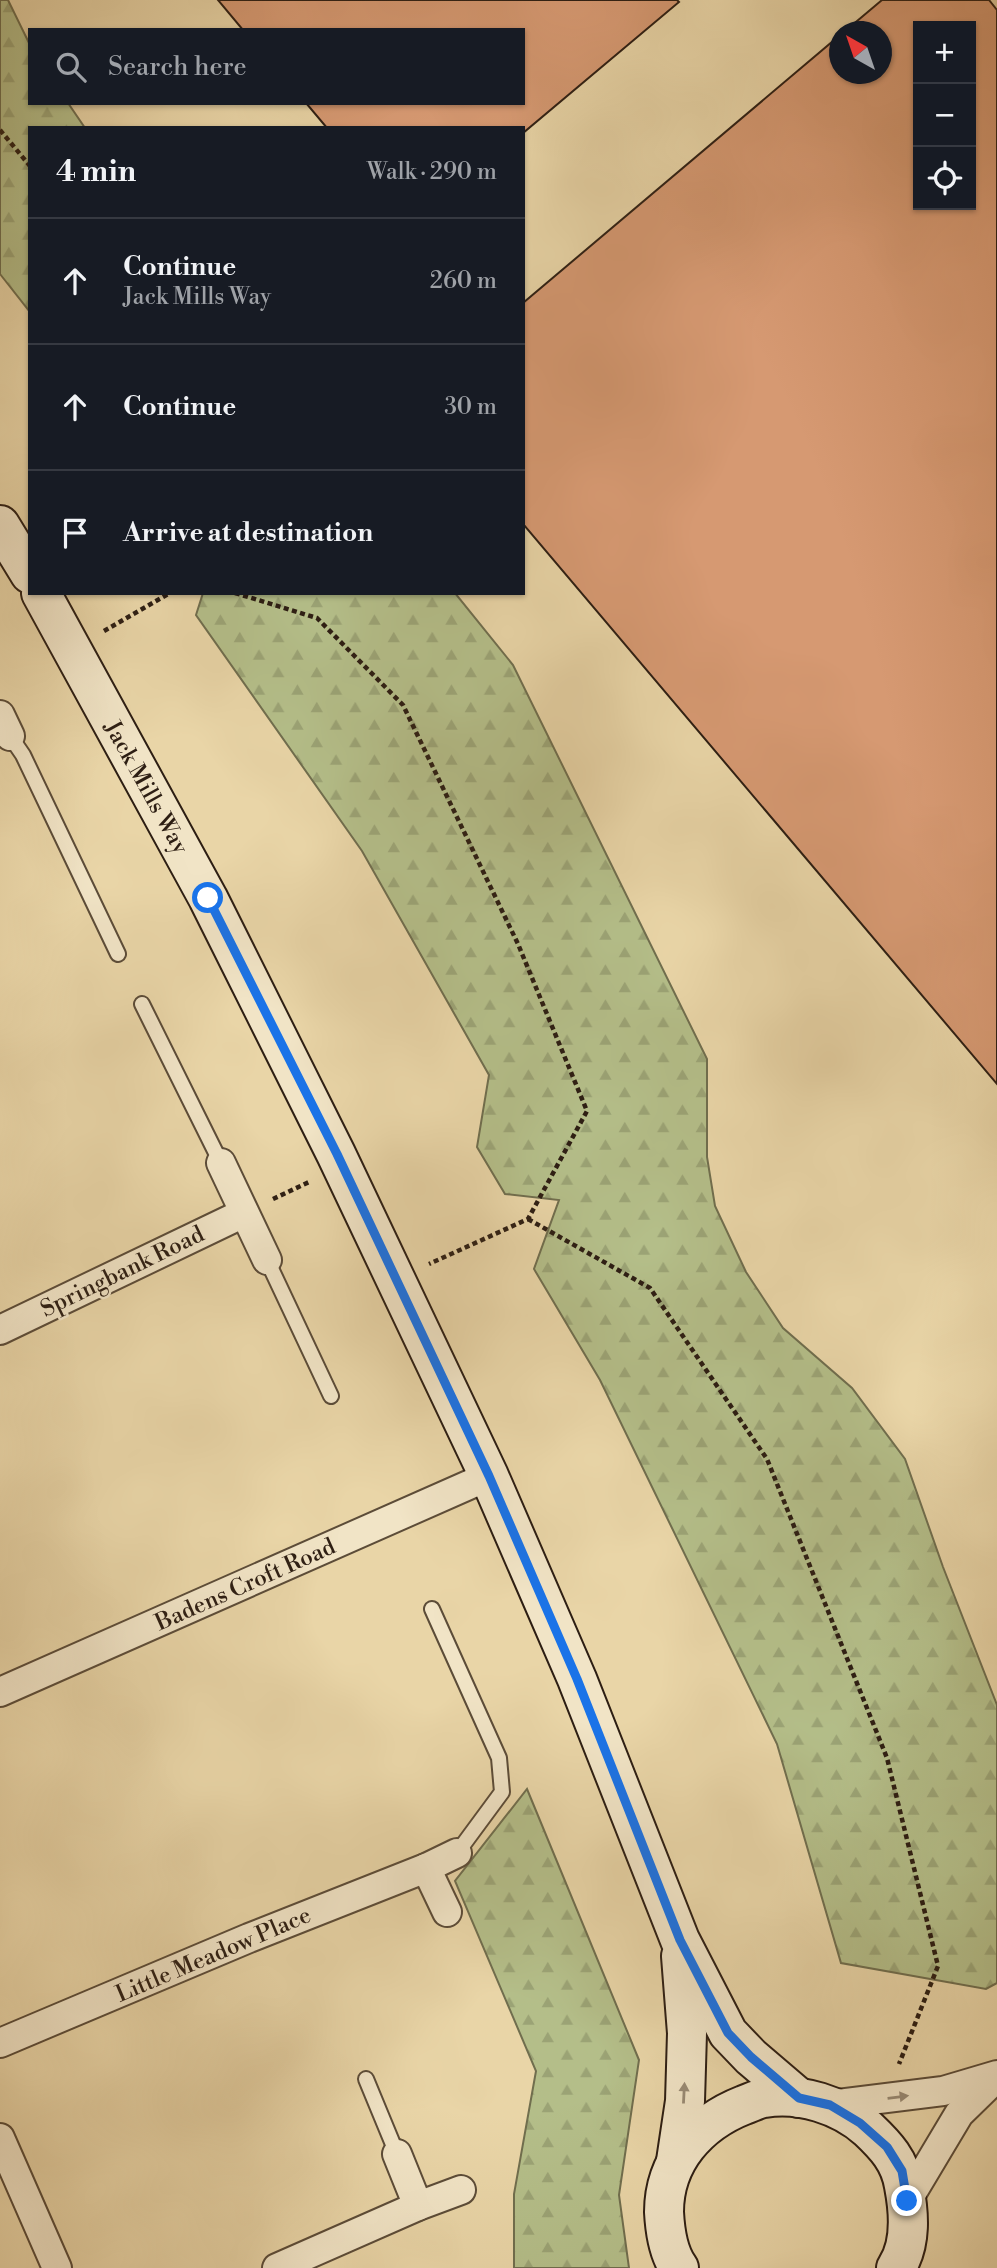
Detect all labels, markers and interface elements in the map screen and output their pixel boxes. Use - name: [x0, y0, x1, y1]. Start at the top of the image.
- north arrow: [829, 21, 892, 84]
- map controls: [913, 21, 976, 210]
- button: +: [913, 21, 976, 84]
- search box: [28, 28, 525, 105]
- icon: search: [52, 48, 90, 86]
- text: Search here: [108, 51, 247, 83]
- button: −: [913, 84, 976, 147]
- button: locate: [913, 147, 976, 210]
- text: 4 min: [56, 153, 136, 191]
- text: Walk · 290 m: [367, 158, 497, 186]
- text: Continue: [123, 251, 236, 283]
- icon: ahead: [56, 262, 94, 300]
- text: 260 m: [430, 267, 497, 295]
- text: Jack Mills Way: [123, 283, 271, 311]
- icon: ahead: [56, 388, 94, 426]
- text: Continue: [123, 391, 236, 423]
- text: 30 m: [444, 393, 497, 421]
- icon: arrive: [56, 514, 94, 552]
- text: Arrive at destination: [123, 517, 373, 549]
- street label: Jack Mills Way: [97, 715, 195, 860]
- route start: [192, 882, 223, 913]
- street label: Springbank Road: [36, 1220, 209, 1324]
- street label: Badens Croft Road: [150, 1533, 340, 1638]
- street label: Little Meadow Place: [112, 1901, 315, 2009]
- one-way arrow: [679, 2082, 690, 2104]
- one-way arrow: [887, 2091, 909, 2102]
- route end: [891, 2185, 922, 2216]

